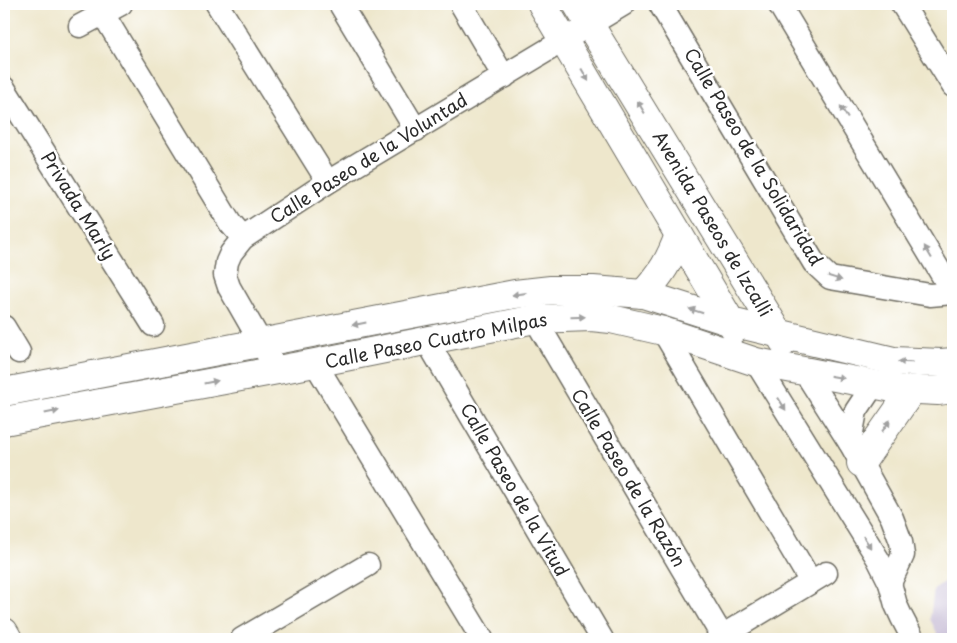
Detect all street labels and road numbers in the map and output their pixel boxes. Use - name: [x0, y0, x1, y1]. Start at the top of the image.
- street label: Calle Paseo de la Solidaridad: [678, 42, 830, 270]
- street label: Calle Paseo de la Voluntad: [264, 86, 472, 230]
- street label: Avenida Paseos de Izcalli: [647, 125, 780, 321]
- street label: Privada Marly: [35, 146, 123, 265]
- street label: Calle Paseo Cuatro Milpas: [322, 305, 549, 374]
- street label: Calle Paseo de la Razón: [565, 383, 693, 572]
- street label: Calle Paseo de la Vitud: [454, 397, 576, 581]

